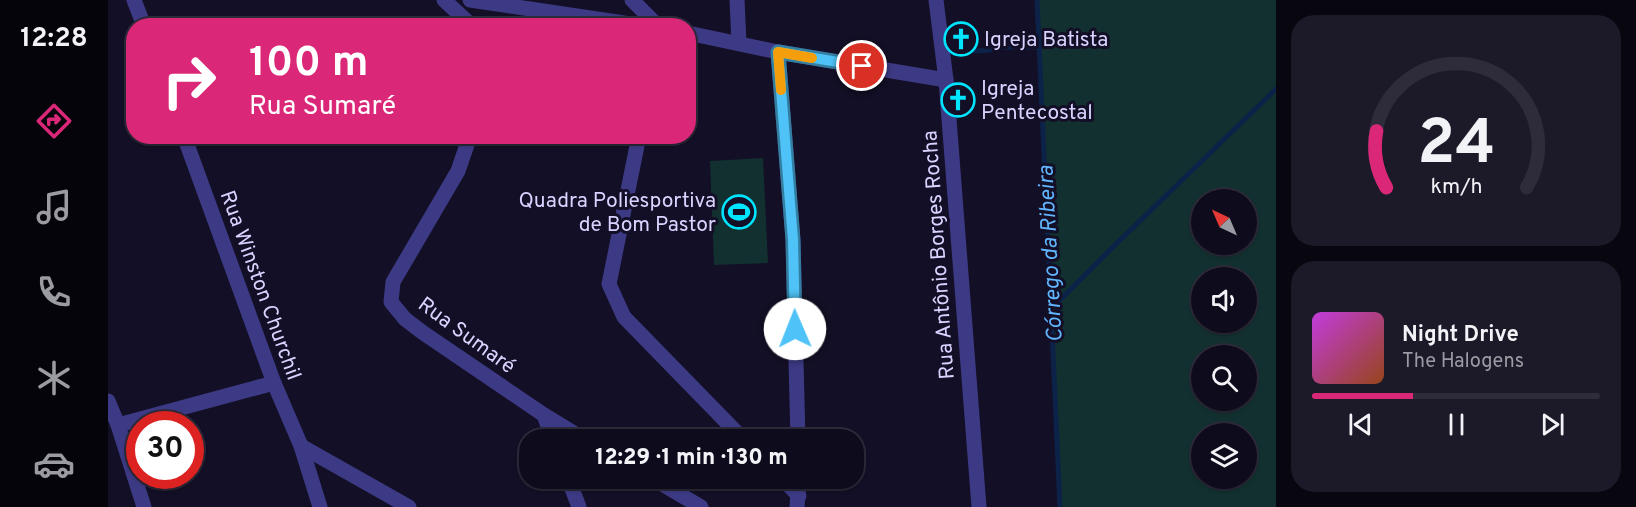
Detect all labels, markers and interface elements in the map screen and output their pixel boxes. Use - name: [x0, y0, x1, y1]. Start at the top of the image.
- church icon: Igreja Batista: [943, 21, 979, 57]
- text: 12:28: [20, 22, 88, 56]
- place label: Igreja Batista: [984, 27, 1108, 54]
- text: 100 m: [249, 38, 368, 91]
- pin: [836, 40, 887, 91]
- icon: right: [150, 42, 228, 120]
- icon: arrive: [845, 49, 878, 82]
- place label: Igreja Pentecostal: [981, 76, 1093, 127]
- church icon: Igreja Pentecostal: [940, 82, 976, 118]
- text: Rua Sumaré: [249, 90, 396, 124]
- icon: directions: [33, 100, 75, 142]
- text: 24: [1417, 107, 1495, 186]
- street label: Rua Antônio Borges Rocha: [917, 129, 962, 380]
- water label: Córrego da Ribeira: [1033, 164, 1070, 343]
- text: km/h: [1430, 174, 1482, 201]
- icon: music: [33, 186, 75, 228]
- street label: Rua Winston Churchil: [213, 187, 306, 384]
- place label: Quadra Poliesportiva de Bom Pastor: [518, 188, 716, 239]
- north arrow: [1191, 189, 1257, 255]
- map controls: [1191, 189, 1257, 489]
- sports icon: Quadra Poliesportiva de Bom Pastor: [721, 194, 757, 230]
- button: sound: [1191, 267, 1257, 333]
- icon: phone: [33, 271, 75, 313]
- street label: Rua Sumaré: [412, 292, 520, 381]
- position arrow: [763, 297, 827, 361]
- text: Night Drive: [1402, 322, 1519, 349]
- button: search: [1191, 345, 1257, 411]
- text: The Halogens: [1402, 349, 1524, 375]
- icon: climate: [33, 357, 75, 399]
- icon: previous: [1344, 408, 1377, 441]
- icon: pause: [1440, 408, 1473, 441]
- icon: next: [1536, 408, 1569, 441]
- speed limit sign: 30: [126, 411, 204, 489]
- button: layers: [1191, 423, 1257, 489]
- icon: car: [33, 443, 75, 485]
- text: 12:29 · 1 min · 130 m: [595, 445, 788, 472]

